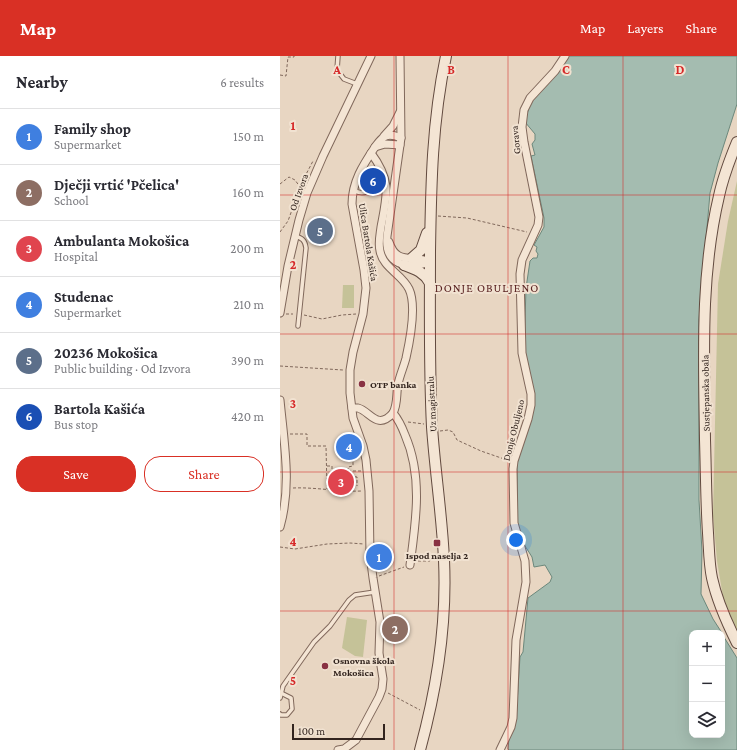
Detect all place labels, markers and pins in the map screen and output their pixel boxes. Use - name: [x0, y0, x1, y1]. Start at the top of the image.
- pin: 6: [360, 166, 386, 196]
- pin: 5: [307, 216, 333, 246]
- marker: OTP banka: [357, 379, 367, 389]
- place label: OTP banka: [370, 379, 417, 390]
- pin: 4: [336, 432, 362, 462]
- pin: 3: [328, 467, 354, 497]
- marker: Ispod naselja 2: [432, 538, 442, 548]
- pin: 1: [366, 542, 392, 572]
- place label: Ispod naselja 2: [406, 550, 468, 562]
- pin: 2: [382, 614, 408, 644]
- place label: Osnovna škola Mokošica: [333, 655, 395, 678]
- marker: Osnovna škola Mokošica: [320, 661, 330, 671]

